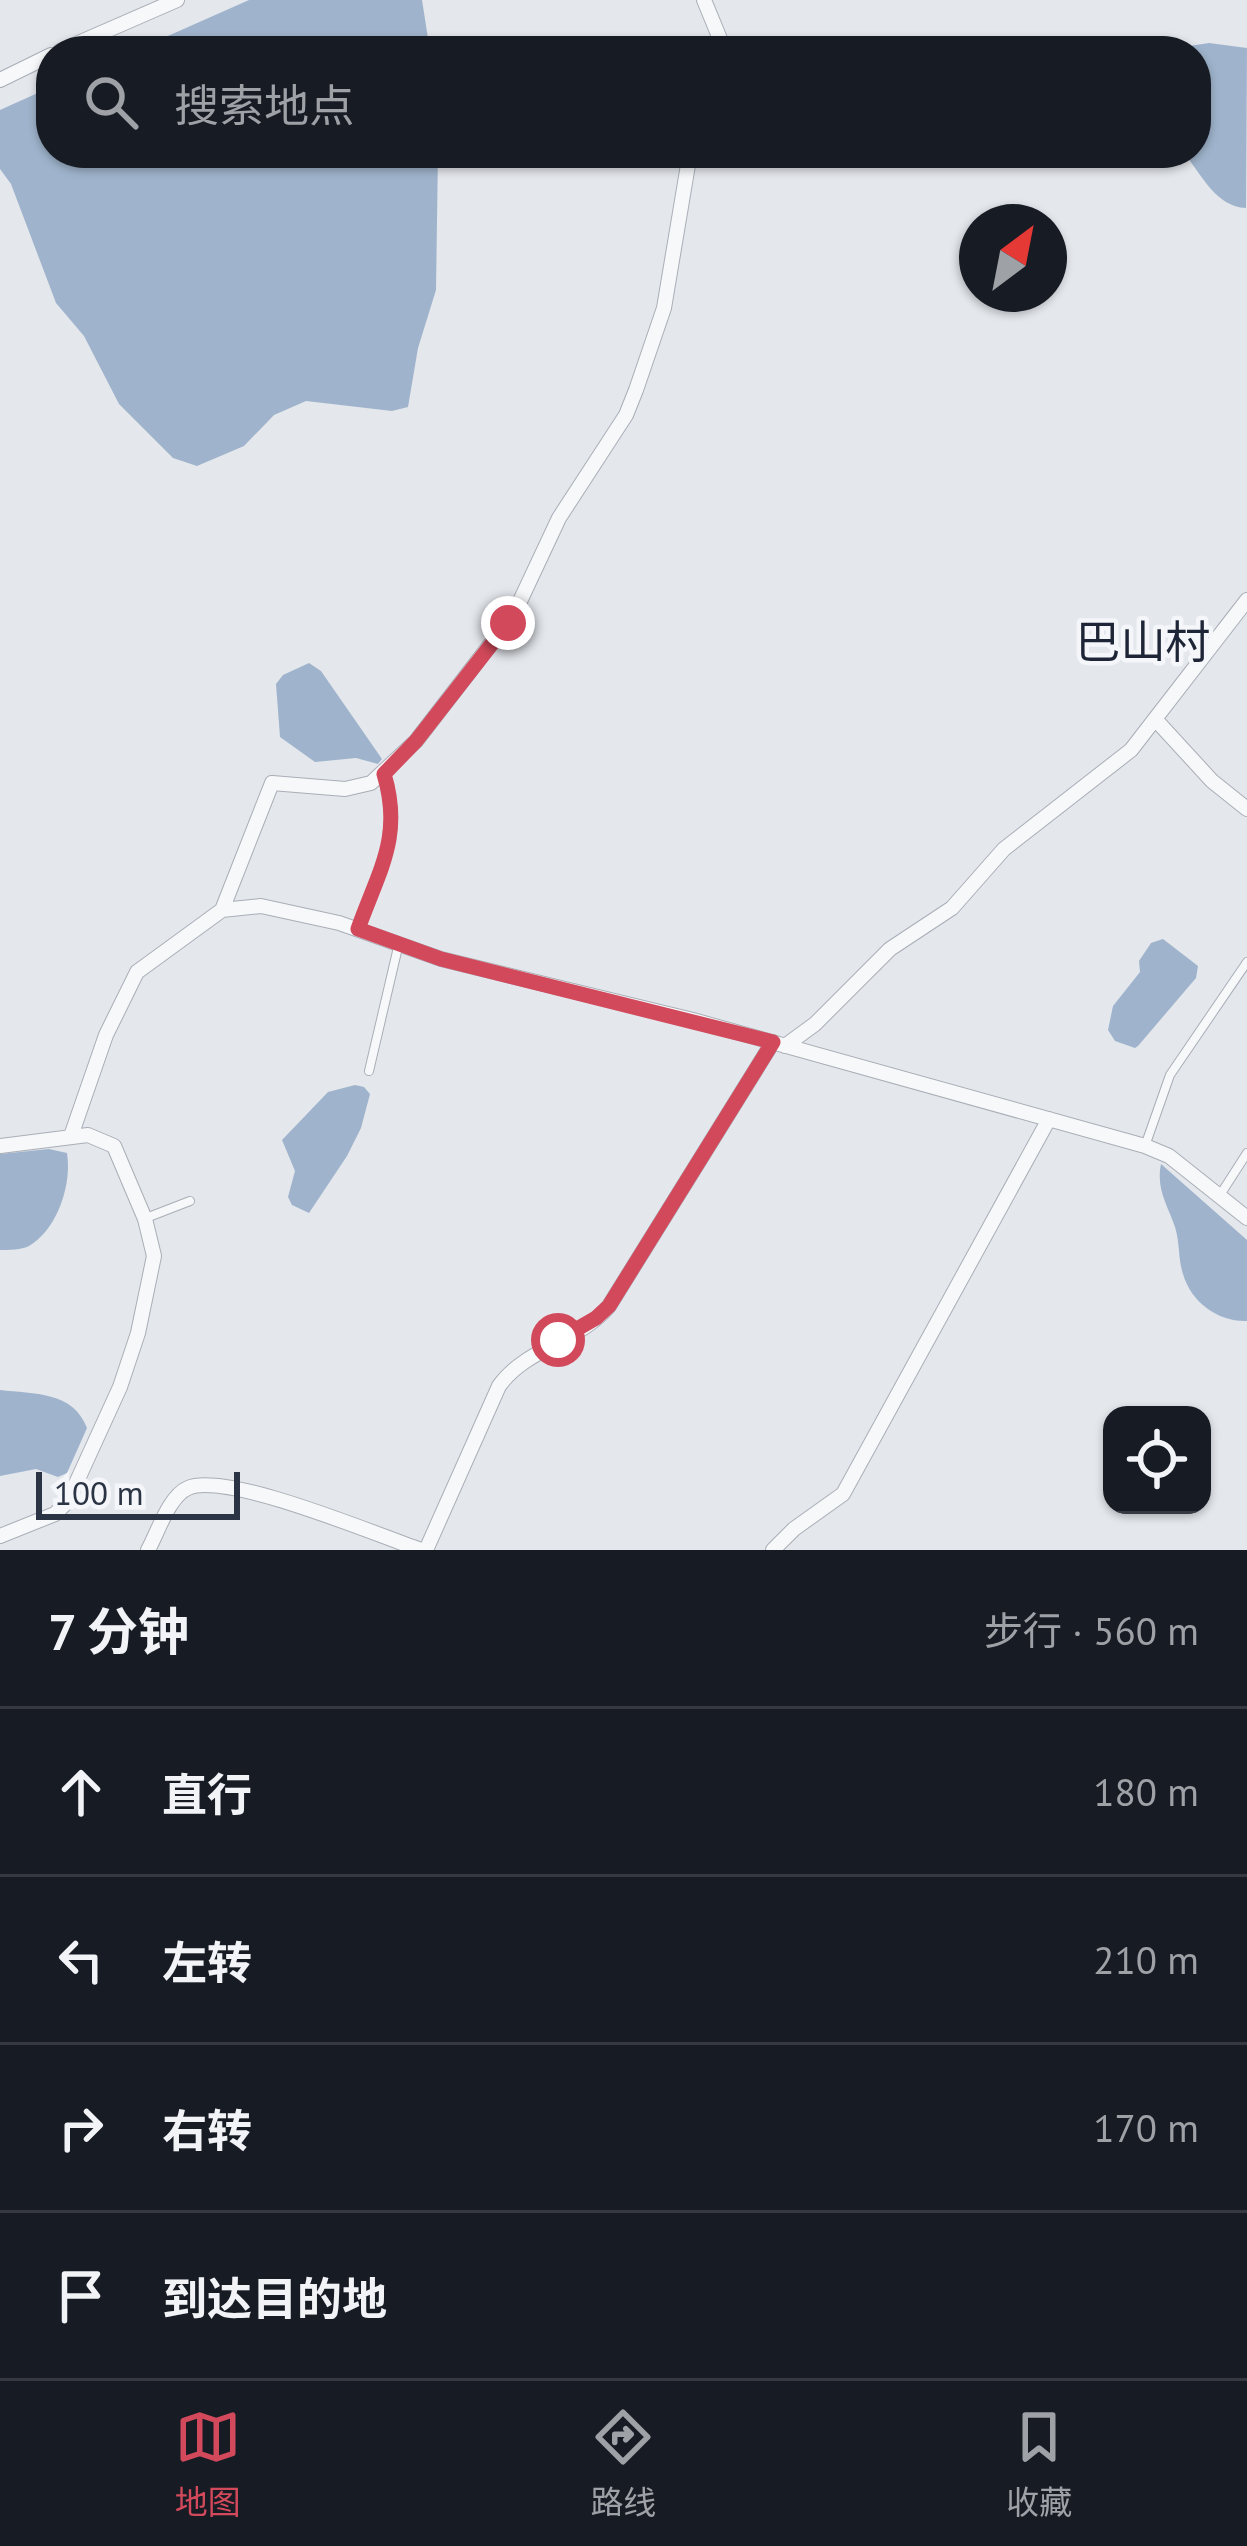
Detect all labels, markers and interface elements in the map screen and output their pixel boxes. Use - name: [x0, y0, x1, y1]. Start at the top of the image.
- search box: [36, 36, 1211, 168]
- icon: search: [78, 69, 144, 135]
- text: 搜索地点: [174, 76, 354, 134]
- north arrow: [959, 204, 1067, 312]
- route end: [481, 596, 535, 650]
- district label: 巴山村: [1075, 612, 1211, 670]
- route start: [531, 1313, 585, 1367]
- map controls: [1103, 1406, 1211, 1514]
- button: locate: [1103, 1406, 1211, 1514]
- scale bar: [36, 1466, 240, 1519]
- text: 100 m: [54, 1471, 144, 1514]
- text: 7 分钟: [48, 1598, 189, 1664]
- text: 步行 · 560 m: [984, 1605, 1199, 1656]
- icon: ahead: [48, 1759, 114, 1825]
- text: 直行: [162, 1765, 252, 1823]
- text: 180 m: [1093, 1766, 1199, 1817]
- icon: left: [48, 1927, 114, 1993]
- text: 左转: [162, 1933, 252, 1991]
- text: 210 m: [1093, 1934, 1199, 1985]
- icon: right: [48, 2095, 114, 2161]
- text: 右转: [162, 2101, 252, 2159]
- text: 170 m: [1093, 2102, 1199, 2153]
- icon: arrive: [48, 2263, 114, 2329]
- text: 到达目的地: [162, 2269, 387, 2327]
- tab: 地图: [175, 2404, 241, 2524]
- tab: 路线: [590, 2404, 656, 2524]
- tab: 收藏: [1006, 2404, 1072, 2524]

